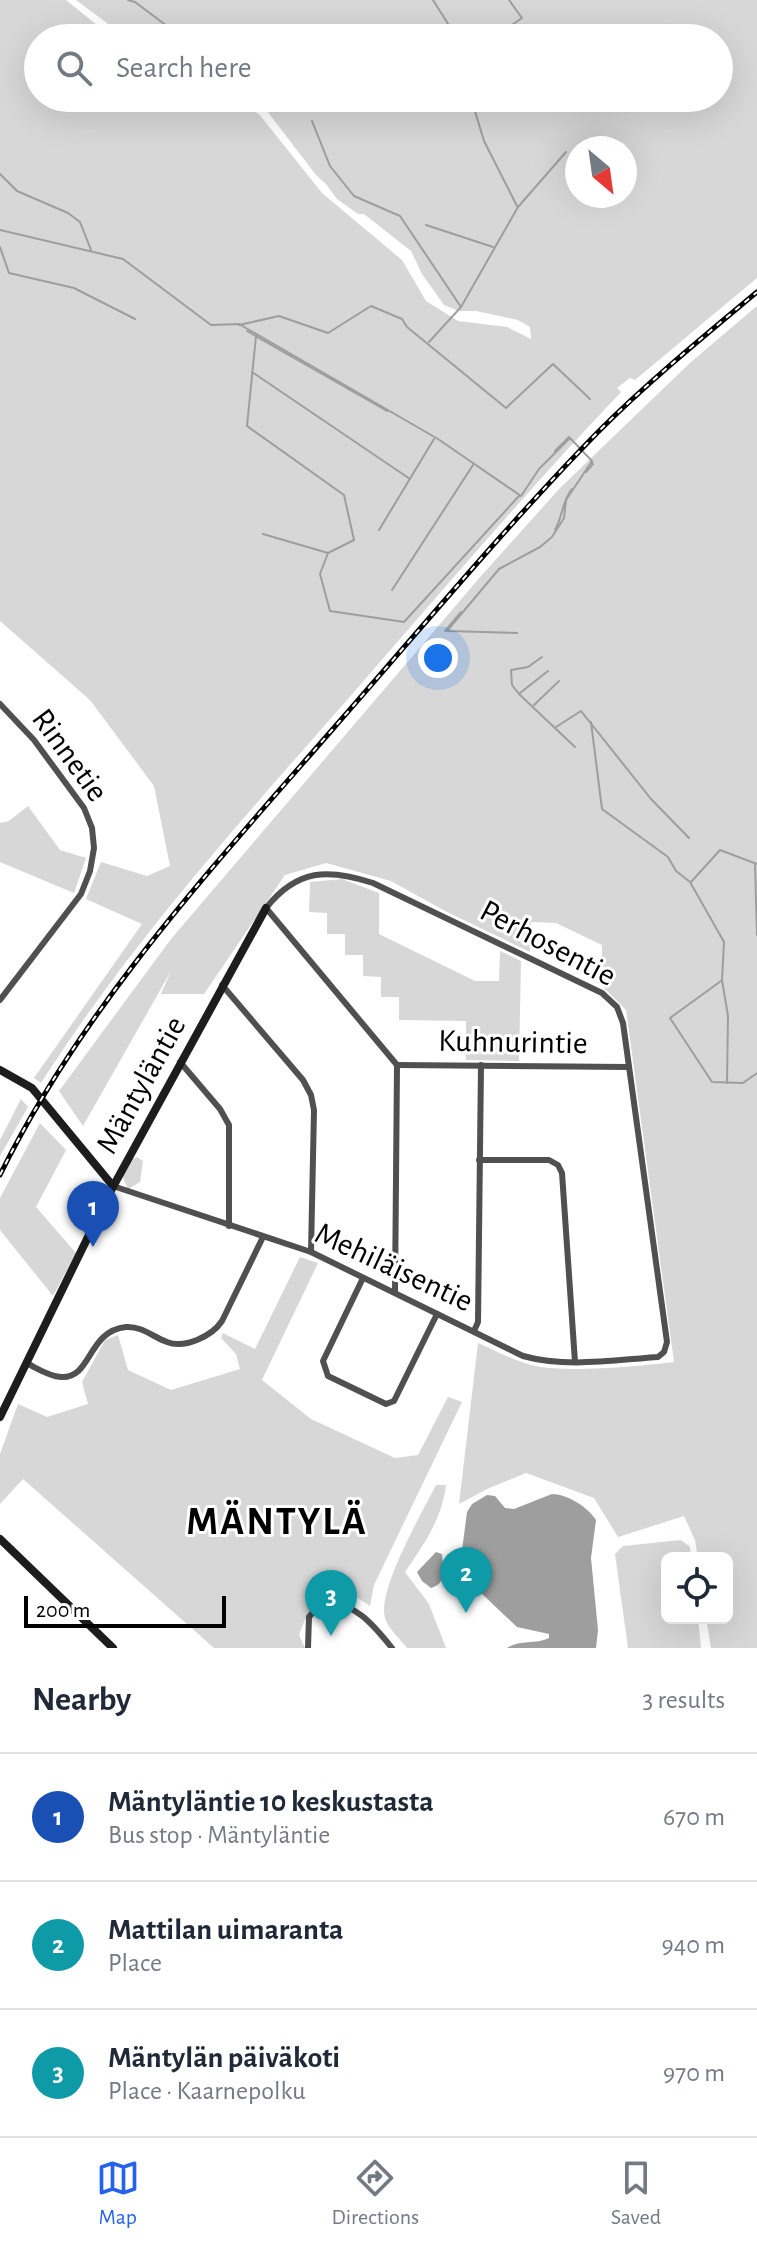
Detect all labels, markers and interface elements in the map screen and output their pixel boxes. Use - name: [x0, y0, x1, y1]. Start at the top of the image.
- search box: [24, 24, 733, 112]
- icon: search: [52, 46, 96, 90]
- text: Search here: [116, 53, 252, 83]
- north arrow: [565, 136, 637, 208]
- your location: [418, 638, 458, 678]
- street label: Rinnetie: [26, 703, 114, 807]
- street label: Perhosentie: [475, 894, 621, 992]
- street label: Mäntyläntie: [90, 1011, 192, 1159]
- street label: Kuhnurintie: [438, 1025, 588, 1059]
- pin: 1: [67, 1181, 119, 1247]
- street label: Mehiläisentie: [310, 1217, 478, 1317]
- district label: MÄNTYLÄ: [186, 1499, 368, 1542]
- pin: 2: [440, 1547, 492, 1613]
- map controls: [661, 1552, 733, 1624]
- button: locate: [661, 1552, 733, 1624]
- pin: 3: [305, 1570, 357, 1636]
- scale bar: [24, 1592, 226, 1628]
- text: 200 m: [36, 1599, 90, 1621]
- text: Nearby: [32, 1683, 131, 1717]
- text: 3 results: [642, 1687, 725, 1713]
- text: Mäntyläntie 10 keskustasta: [108, 1787, 434, 1817]
- text: 1: [53, 1804, 63, 1830]
- text: 670 m: [663, 1804, 725, 1830]
- text: Bus stop · Mäntyläntie: [108, 1822, 330, 1848]
- text: Mattilan uimaranta: [108, 1915, 343, 1945]
- text: 2: [52, 1932, 64, 1958]
- text: 940 m: [661, 1932, 725, 1958]
- text: Place: [108, 1950, 162, 1976]
- text: Mäntylän päiväkoti: [108, 2043, 340, 2073]
- text: 3: [52, 2060, 64, 2086]
- text: 970 m: [663, 2060, 725, 2086]
- text: Place · Kaarnepolku: [108, 2078, 306, 2104]
- tab: Map: [96, 2156, 140, 2230]
- tab: Directions: [331, 2156, 419, 2230]
- tab: Saved: [611, 2156, 661, 2230]

